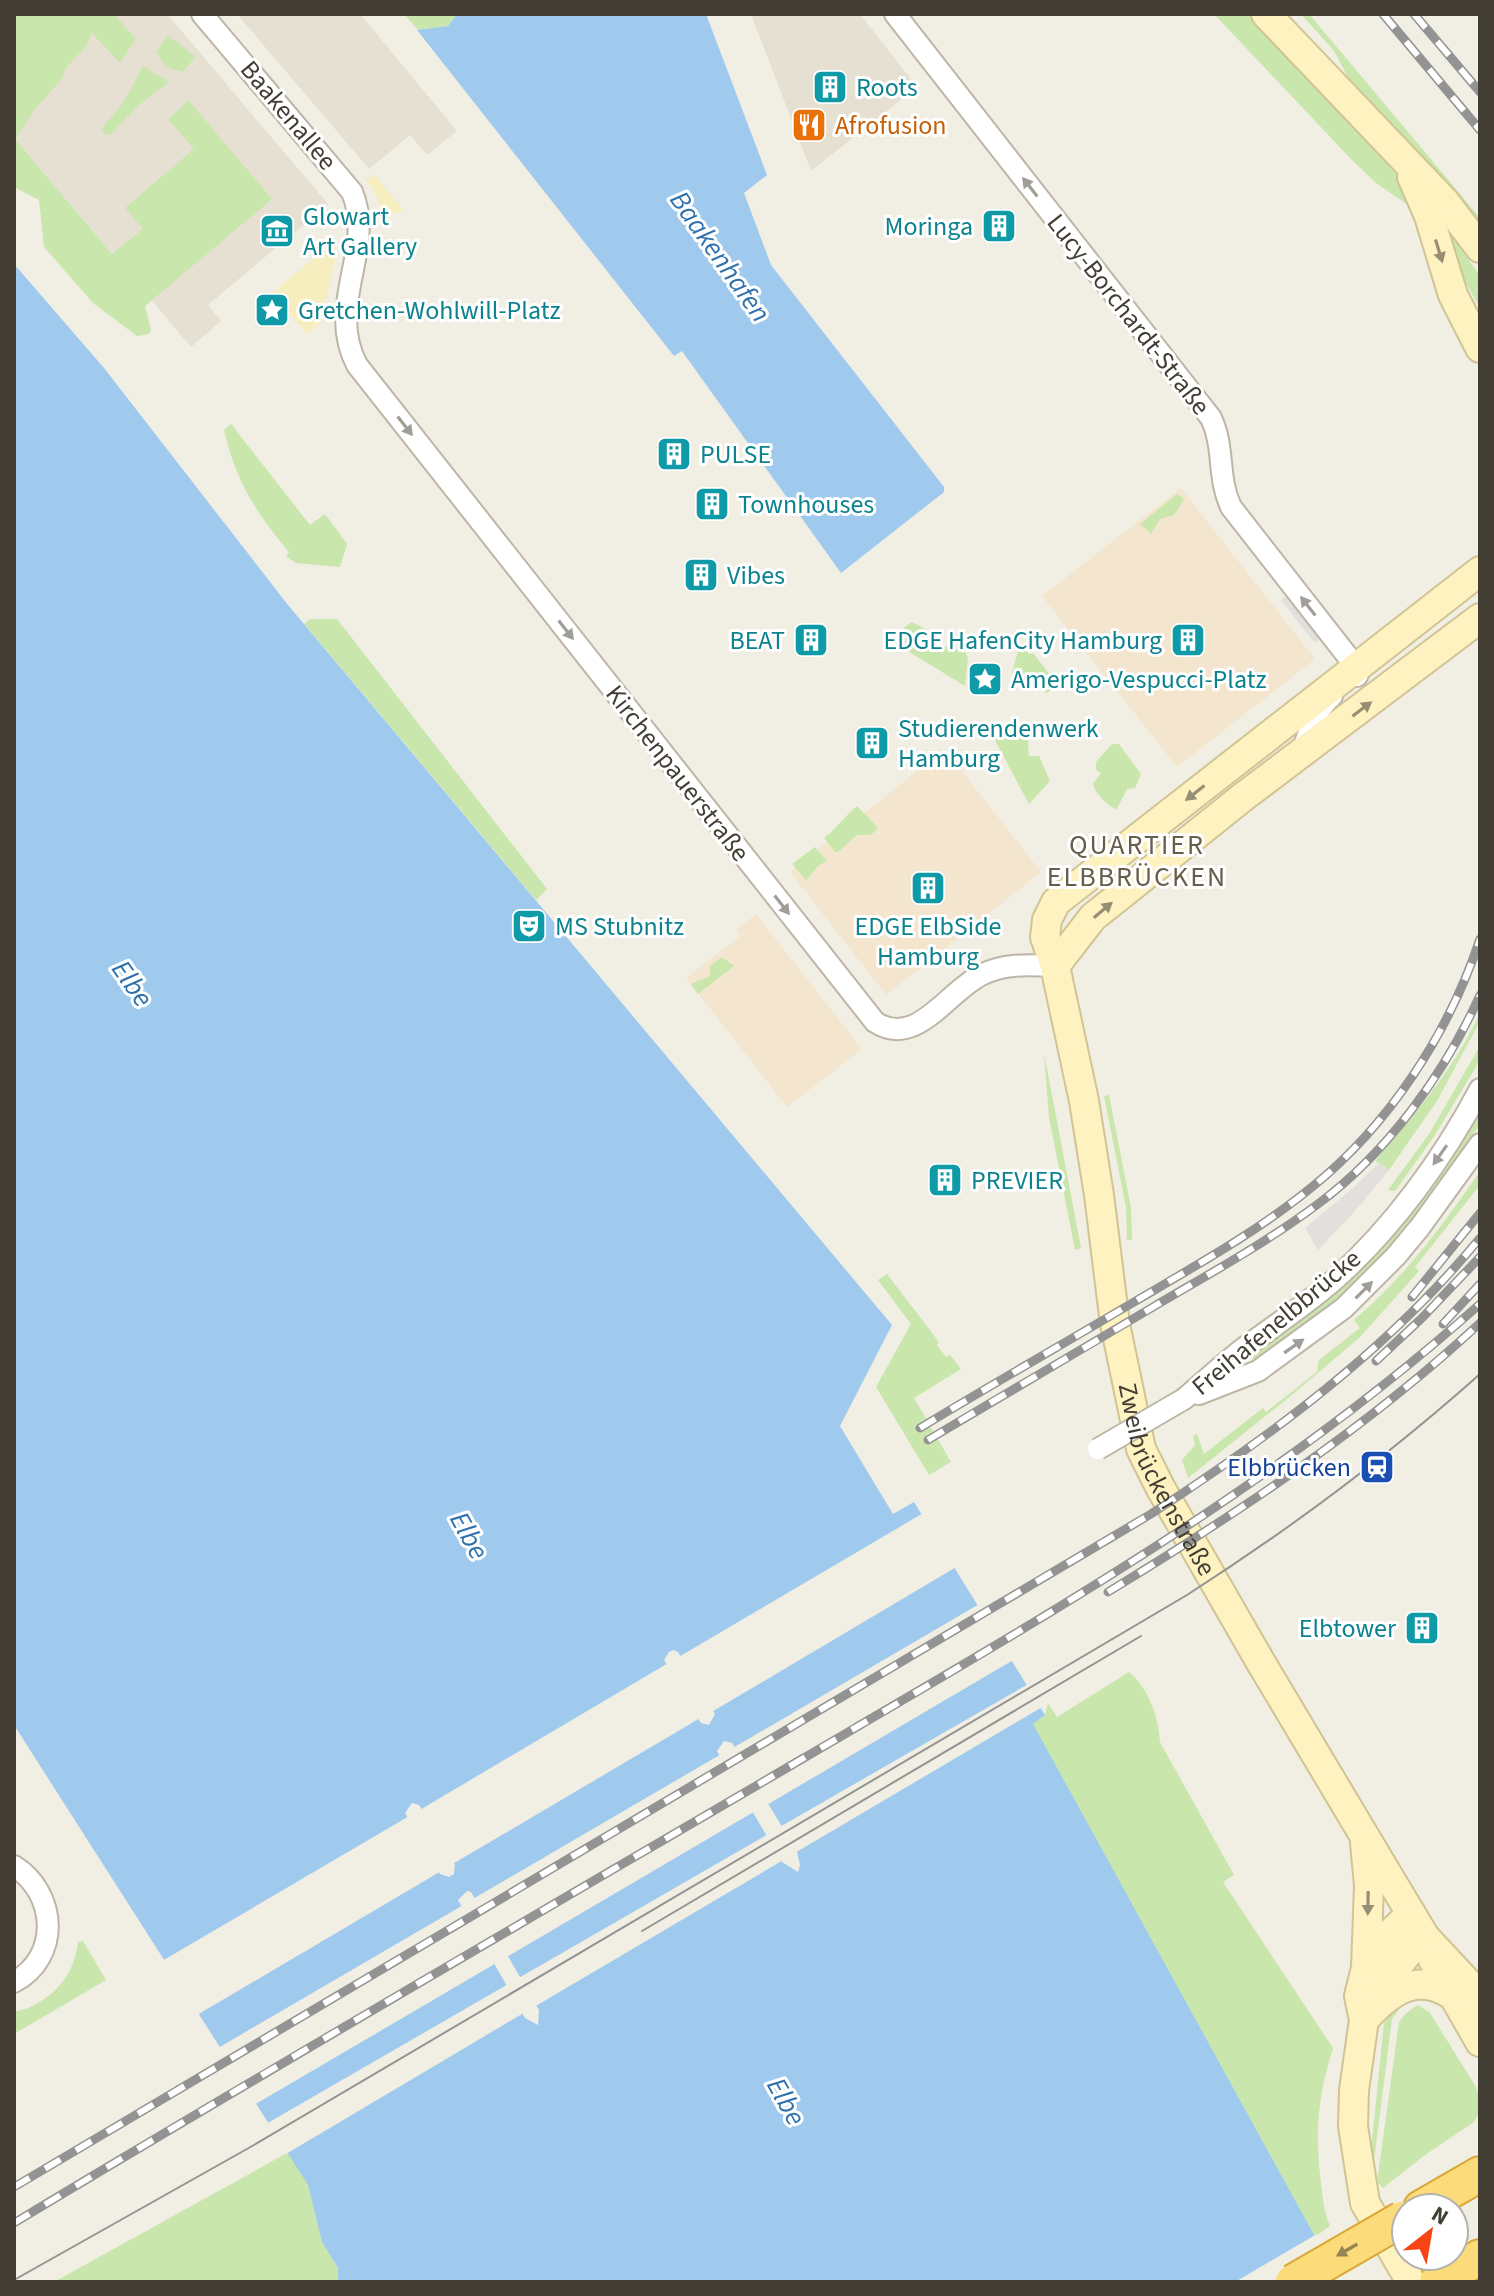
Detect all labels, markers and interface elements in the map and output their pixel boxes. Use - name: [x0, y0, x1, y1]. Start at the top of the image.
- street label: Baakenallee: [232, 52, 346, 178]
- building icon: Roots: [811, 68, 849, 106]
- place label: Roots: [856, 69, 918, 106]
- restaurant icon: Afrofusion: [790, 106, 828, 144]
- place label: Afrofusion: [835, 107, 947, 144]
- one-way arrow: [1022, 177, 1038, 197]
- water label: Baakenhafen: [660, 183, 780, 330]
- place label: Glowart Art Gallery: [303, 198, 417, 265]
- street label: Lucy-Borchardt-Straße: [1038, 206, 1219, 423]
- building icon: Moringa: [980, 207, 1018, 245]
- place label: Moringa: [885, 208, 973, 245]
- museum icon: Glowart Art Gallery: [258, 212, 296, 250]
- one-way arrow: [1433, 239, 1446, 263]
- place icon: Gretchen-Wohlwill-Platz: [253, 291, 291, 329]
- place label: Gretchen-Wohlwill-Platz: [298, 292, 561, 329]
- one-way arrow: [396, 416, 413, 436]
- building icon: PULSE: [655, 435, 693, 473]
- place label: PULSE: [700, 436, 771, 473]
- building icon: Townhouses: [693, 485, 731, 523]
- place label: Townhouses: [738, 486, 874, 523]
- building icon: Vibes: [682, 556, 720, 594]
- place label: Vibes: [727, 557, 785, 594]
- one-way arrow: [1300, 595, 1317, 616]
- one-way arrow: [558, 620, 574, 640]
- building icon: BEAT: [792, 621, 830, 659]
- building icon: EDGE HafenCity Hamburg: [1169, 621, 1207, 659]
- place label: BEAT: [729, 622, 785, 659]
- place label: EDGE HafenCity Hamburg: [883, 622, 1162, 659]
- place icon: Amerigo-Vespucci-Platz: [966, 660, 1004, 698]
- place label: Amerigo-Vespucci-Platz: [1011, 661, 1267, 698]
- street label: Kirchenpauerstraße: [597, 677, 758, 869]
- one-way arrow: [1352, 701, 1372, 717]
- place label: Studierendenwerk Hamburg: [898, 710, 1099, 777]
- building icon: Studierendenwerk Hamburg: [853, 724, 891, 762]
- one-way arrow: [1185, 784, 1205, 800]
- district label: QUARTIER ELBBRÜCKEN: [1047, 825, 1227, 897]
- building icon: EDGE ElbSide Hamburg: [909, 869, 947, 907]
- one-way arrow: [773, 895, 790, 915]
- one-way arrow: [1092, 902, 1112, 919]
- theatre icon: MS Stubnitz: [510, 907, 548, 945]
- place label: MS Stubnitz: [555, 908, 684, 945]
- place label: EDGE ElbSide Hamburg: [855, 908, 1001, 975]
- water label: Elbe: [102, 952, 163, 1015]
- one-way arrow: [1433, 1145, 1448, 1166]
- building icon: PREVIER: [926, 1161, 964, 1199]
- place label: PREVIER: [971, 1162, 1063, 1199]
- street label: Freihafenelbbrücke: [1184, 1240, 1369, 1404]
- one-way arrow: [1354, 1280, 1373, 1299]
- one-way arrow: [1283, 1339, 1304, 1354]
- street label: Zweibrückenstraße: [1109, 1379, 1225, 1583]
- station icon: Elbbrücken: [1358, 1448, 1396, 1486]
- place label: Elbbrücken: [1227, 1449, 1351, 1486]
- water label: Elbe: [440, 1504, 499, 1567]
- building icon: Elbtower: [1403, 1609, 1441, 1647]
- place label: Elbtower: [1299, 1610, 1397, 1647]
- one-way arrow: [1362, 1891, 1375, 1916]
- water label: Elbe: [757, 2070, 816, 2133]
- north arrow: [1390, 2192, 1470, 2272]
- text: N: [1425, 2198, 1454, 2233]
- one-way arrow: [1336, 2243, 1359, 2257]

